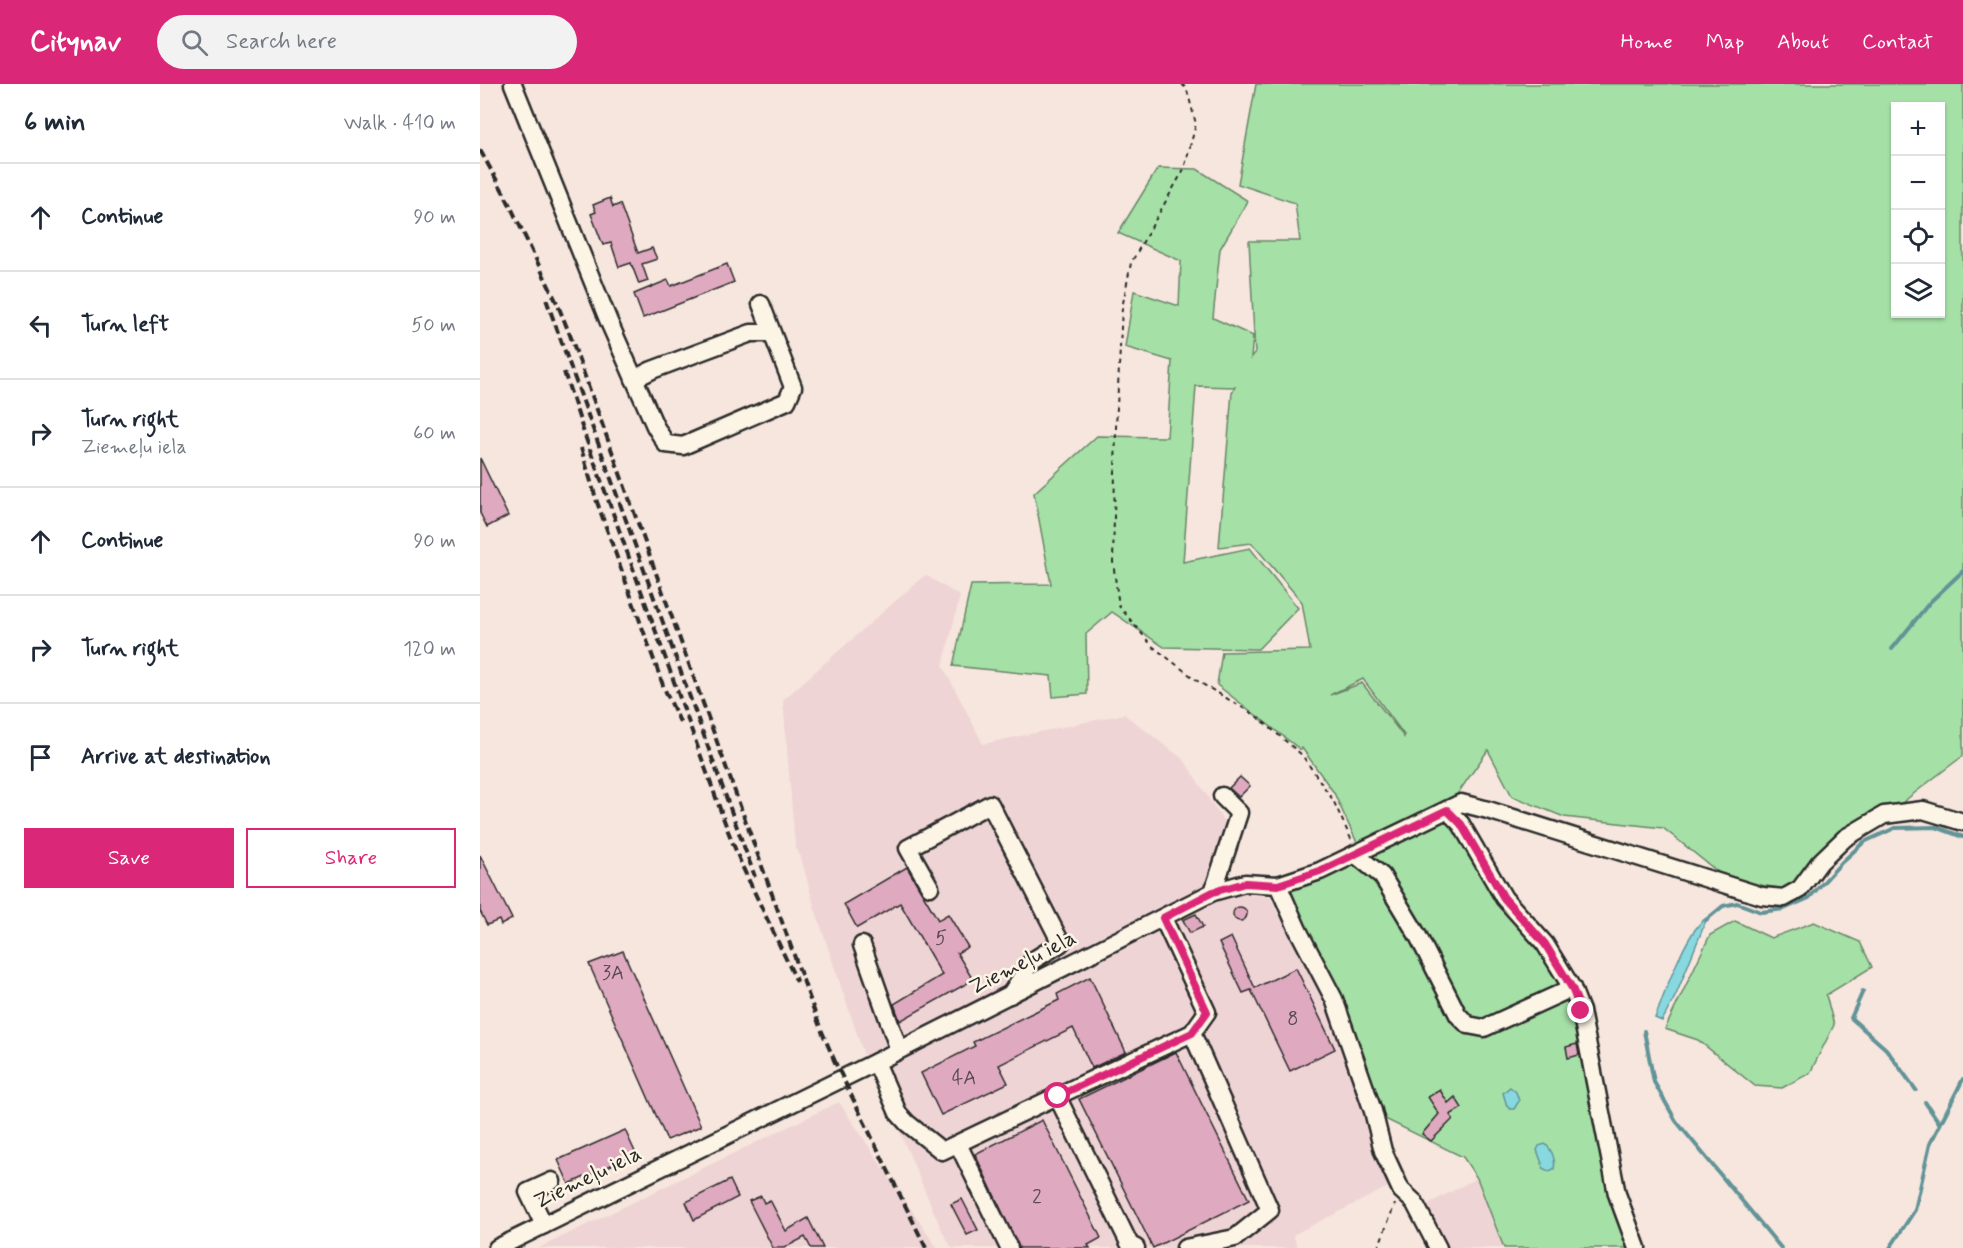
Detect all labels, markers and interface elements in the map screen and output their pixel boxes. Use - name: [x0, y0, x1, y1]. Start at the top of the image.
- search box: [157, 15, 577, 69]
- text: Citynav: [30, 24, 121, 61]
- icon: search: [178, 26, 211, 59]
- text: Search here: [226, 28, 337, 56]
- text: Home: [1621, 28, 1673, 56]
- text: Map: [1706, 28, 1744, 56]
- text: About: [1777, 28, 1829, 56]
- text: Contact: [1862, 28, 1933, 56]
- map controls: [1891, 102, 1945, 318]
- button: +: [1891, 102, 1945, 156]
- text: 6 min: [24, 106, 86, 140]
- text: Walk · 410 m: [344, 110, 456, 137]
- button: −: [1891, 156, 1945, 210]
- icon: ahead: [24, 201, 57, 234]
- text: Continue: [81, 203, 163, 231]
- text: 90 m: [413, 204, 456, 231]
- button: locate: [1891, 210, 1945, 264]
- button: layers: [1891, 264, 1945, 318]
- icon: left: [24, 309, 57, 342]
- text: Turn left: [81, 311, 169, 339]
- text: 50 m: [411, 312, 456, 339]
- text: Turn right: [81, 406, 179, 434]
- icon: right: [24, 417, 57, 450]
- text: 60 m: [413, 420, 456, 447]
- text: Ziemeļu iela: [81, 434, 187, 461]
- icon: ahead: [24, 525, 57, 558]
- text: Continue: [81, 527, 163, 555]
- text: 90 m: [413, 528, 456, 555]
- icon: right: [24, 633, 57, 666]
- text: Turn right: [81, 635, 179, 663]
- text: 120 m: [403, 636, 456, 663]
- icon: arrive: [24, 741, 57, 774]
- text: Arrive at destination: [81, 743, 271, 771]
- button: Save: [24, 828, 234, 888]
- button: Share: [246, 828, 456, 888]
- street label: Ziemeļu iela: [965, 924, 1081, 1002]
- house number: 5: [935, 925, 947, 952]
- house number: 3A: [602, 960, 624, 987]
- route end: [1567, 997, 1593, 1023]
- house number: 8: [1287, 1006, 1299, 1033]
- house number: 4A: [952, 1065, 976, 1092]
- route start: [1044, 1082, 1070, 1108]
- street label: Ziemeļu iela: [530, 1140, 646, 1216]
- house number: 2: [1032, 1184, 1042, 1211]

